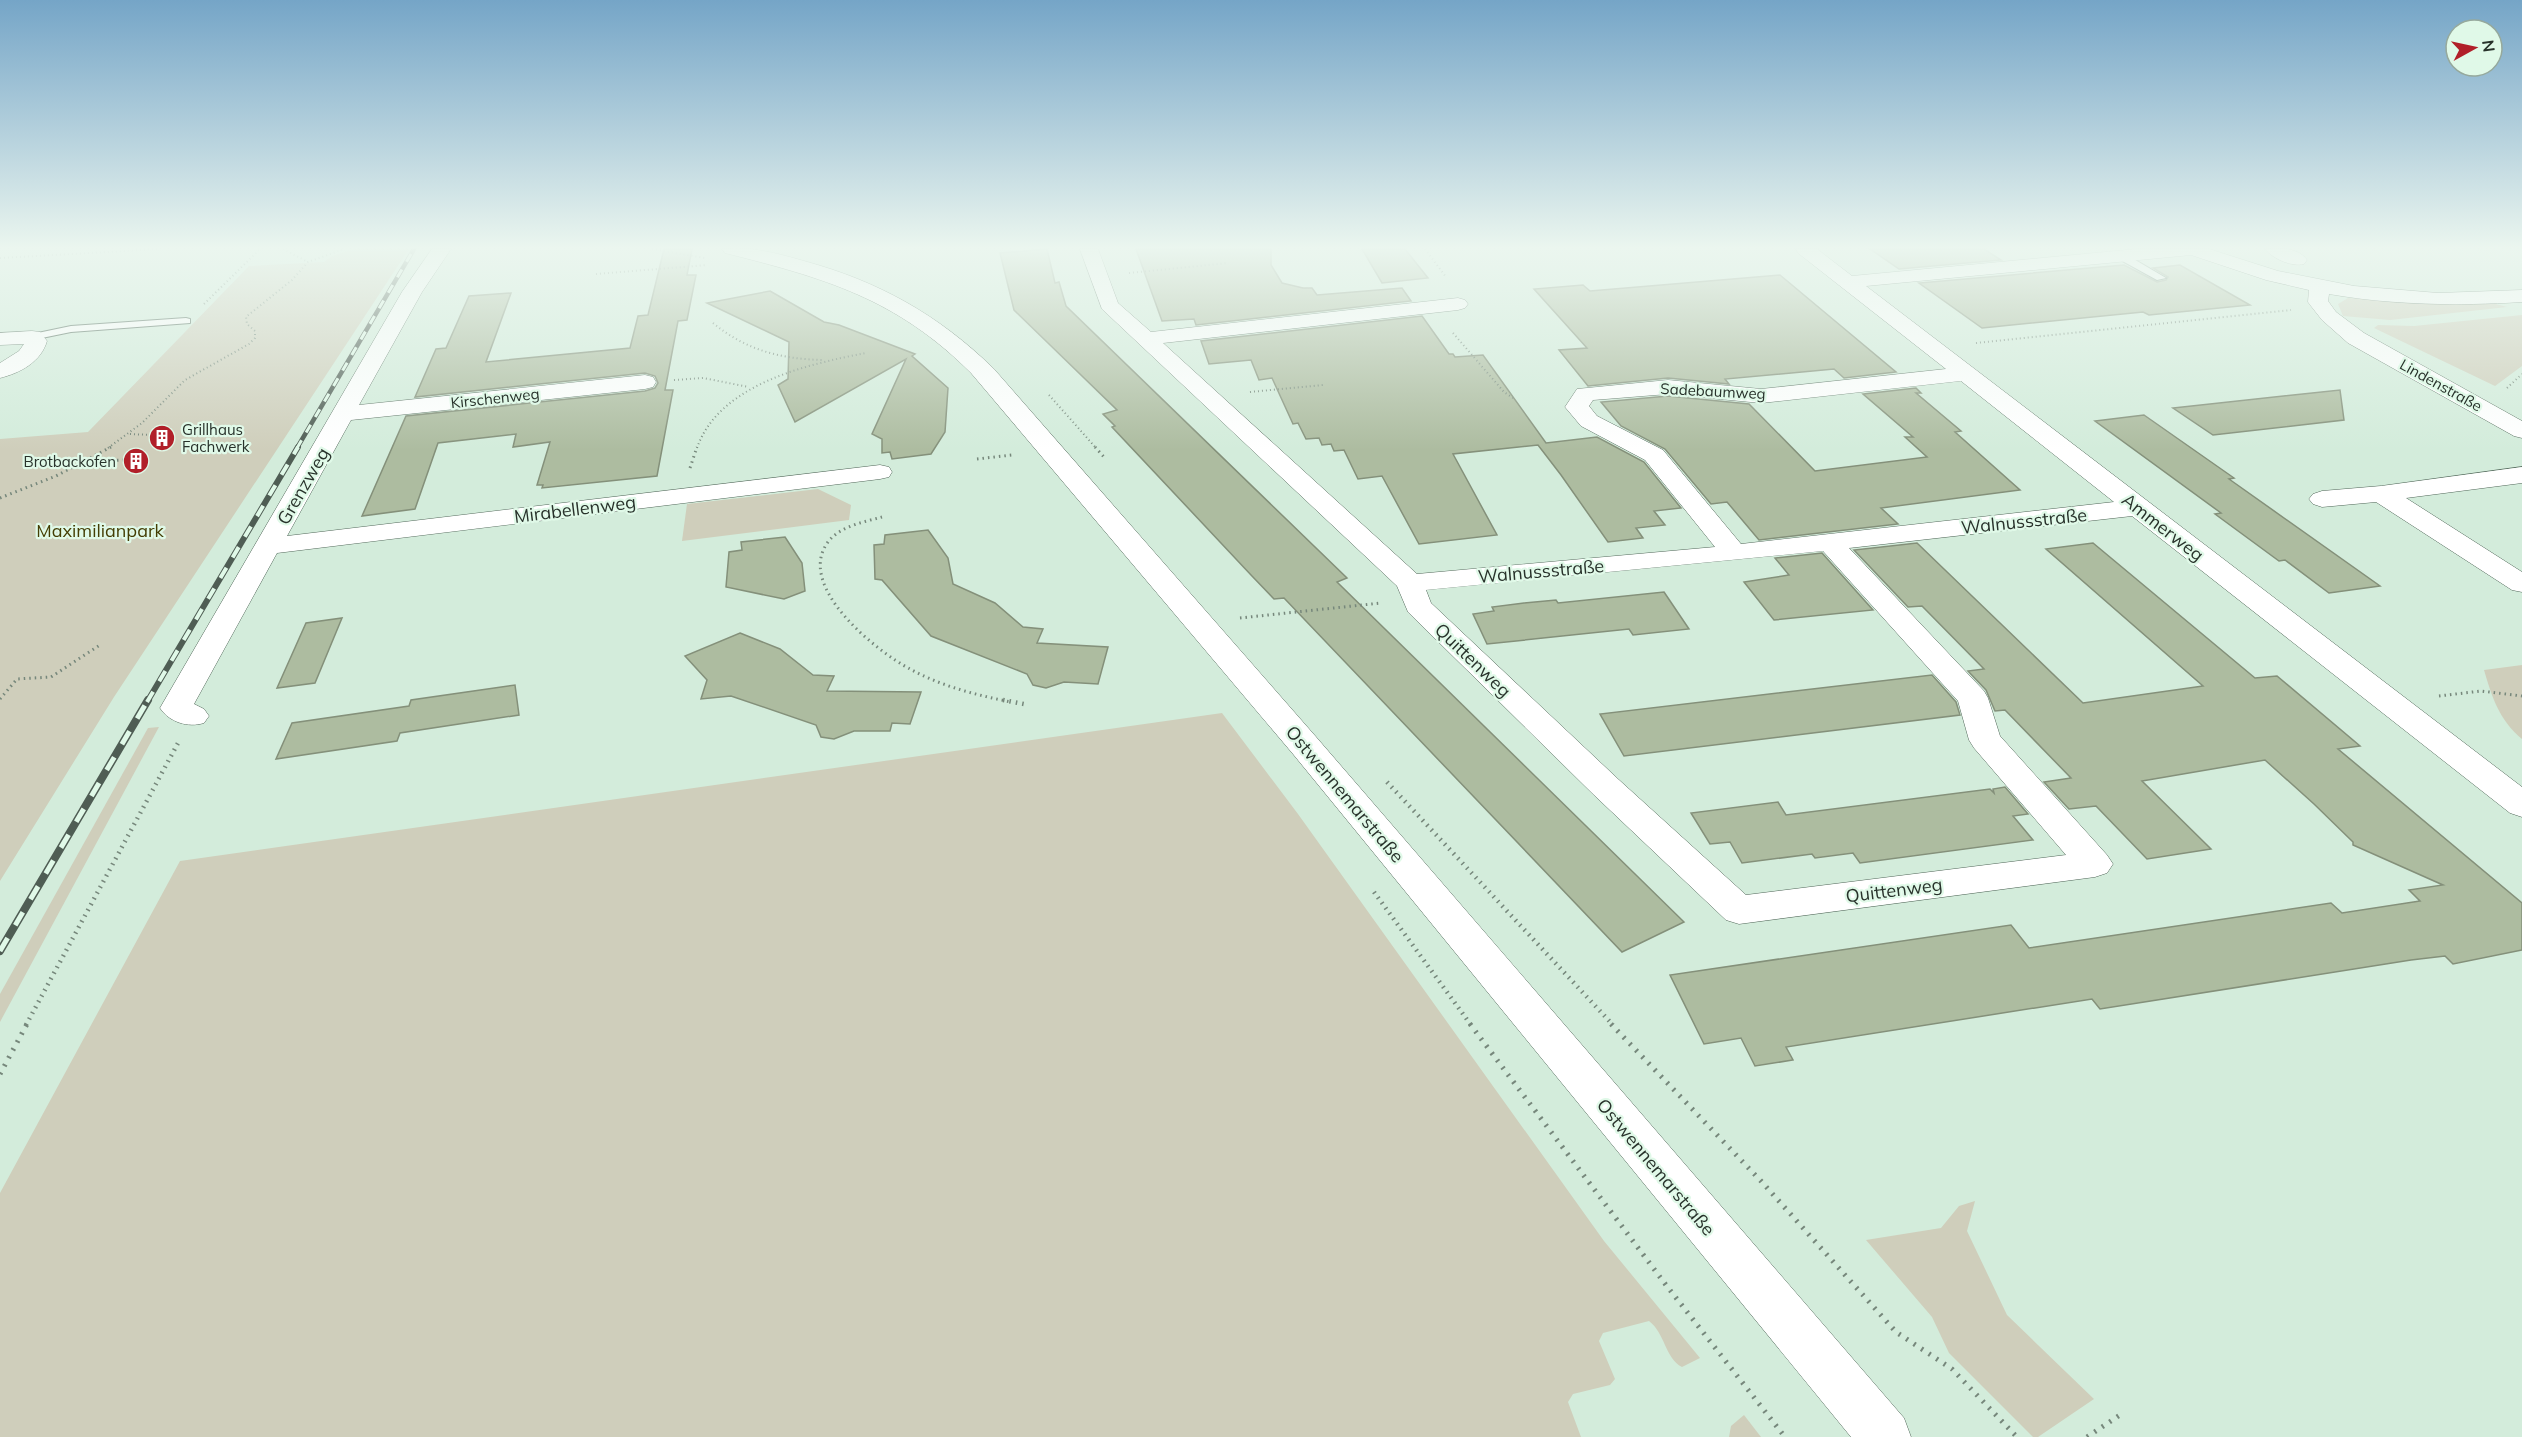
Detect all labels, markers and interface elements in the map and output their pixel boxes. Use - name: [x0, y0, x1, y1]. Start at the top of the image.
- north arrow: [2444, 18, 2504, 78]
- text: N: [2478, 39, 2500, 53]
- street label: Lindenstraße: [2397, 355, 2485, 415]
- street label: Sadebaumweg: [1660, 379, 1766, 403]
- street label: Kirschenweg: [450, 384, 540, 412]
- place label: Grillhaus Fachwerk: [182, 420, 250, 456]
- building icon: Grillhaus Fachwerk: [147, 423, 177, 453]
- street label: Grenzweg: [272, 443, 334, 529]
- building icon: Brotbackofen: [121, 446, 151, 476]
- place label: Brotbackofen: [23, 452, 116, 471]
- street label: Ammerweg: [2117, 488, 2209, 566]
- street label: Mirabellenweg: [513, 490, 637, 528]
- street label: Walnussstraße: [1960, 503, 2088, 539]
- park label: Maximilianpark: [36, 519, 165, 542]
- street label: Walnussstraße: [1477, 554, 1605, 588]
- street label: Quittenweg: [1430, 618, 1516, 702]
- street label: Ostwennemarstraße: [1281, 721, 1409, 867]
- street label: Quittenweg: [1844, 873, 1944, 907]
- street label: Ostwennemarstraße: [1592, 1094, 1720, 1240]

